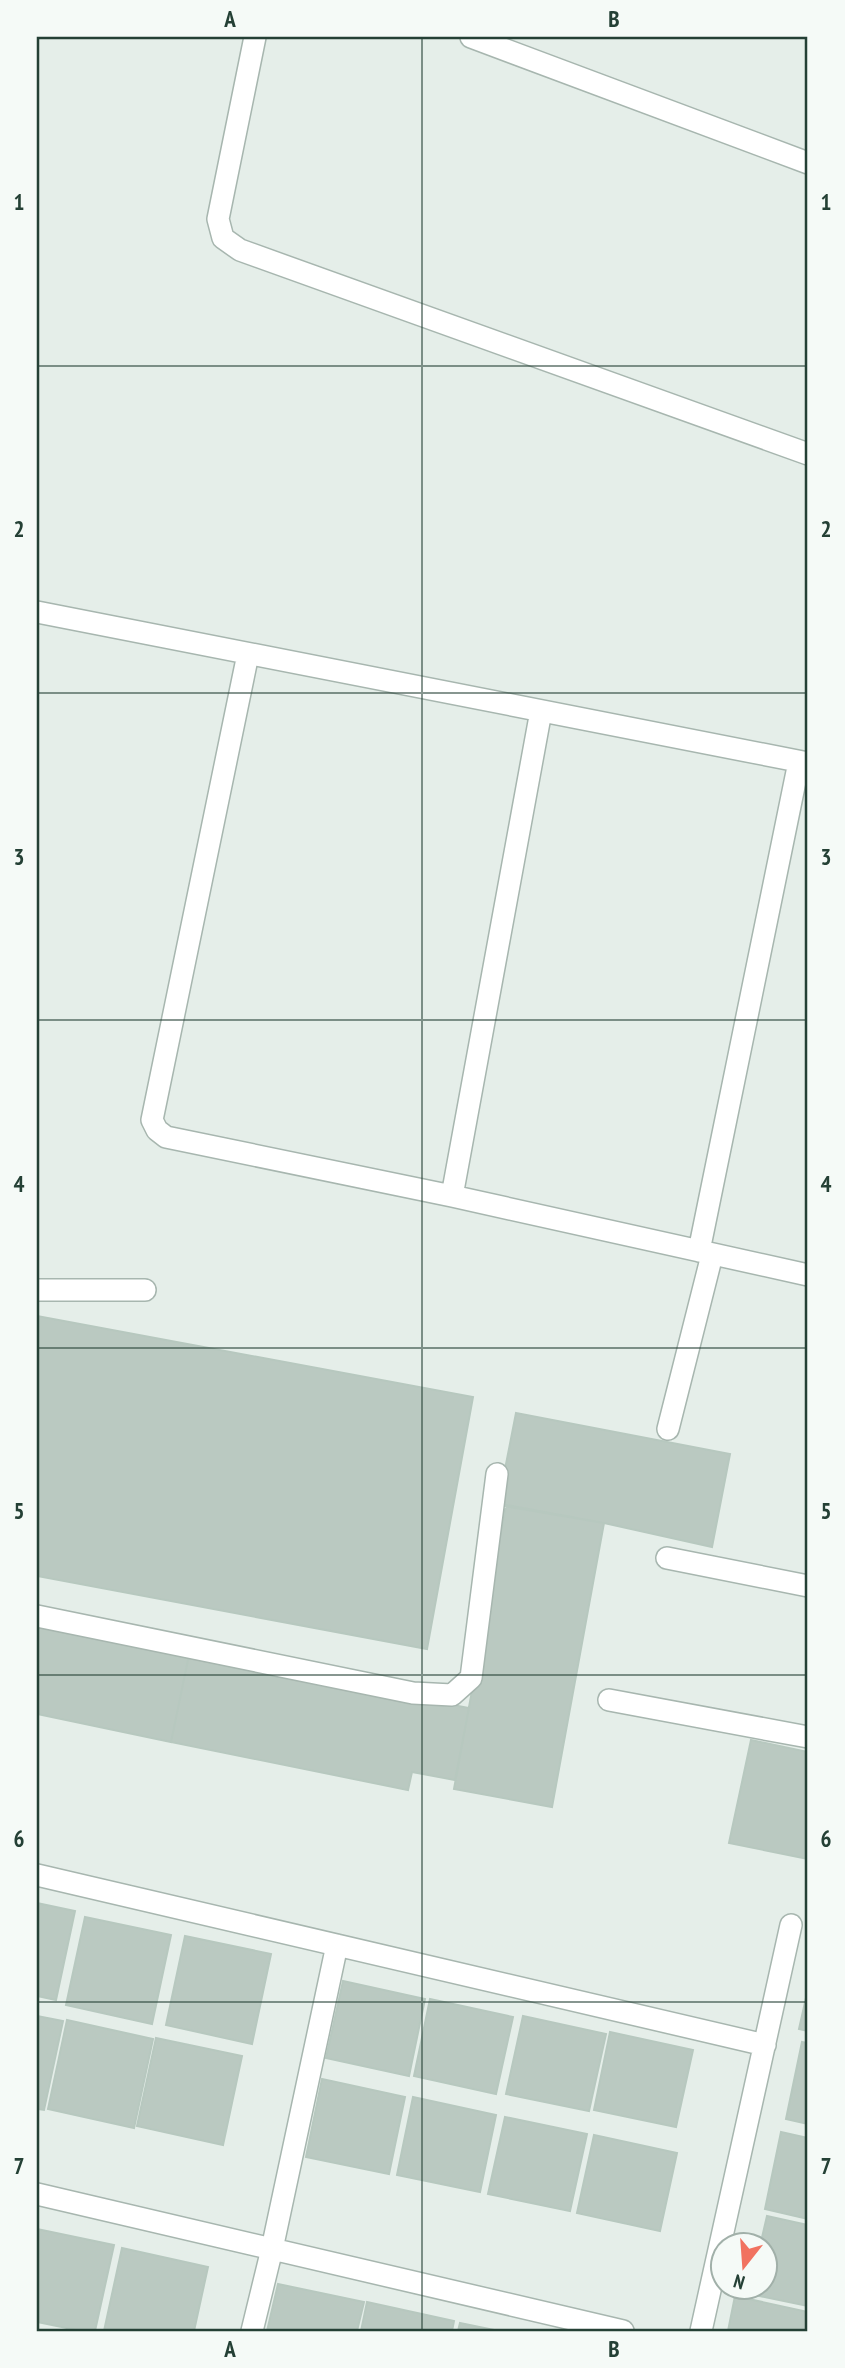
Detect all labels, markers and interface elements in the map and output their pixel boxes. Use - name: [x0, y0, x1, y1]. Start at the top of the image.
- text: A: [223, 4, 236, 33]
- text: B: [608, 4, 620, 33]
- text: 1: [14, 187, 25, 216]
- text: 1: [821, 187, 832, 216]
- text: 2: [14, 514, 25, 543]
- text: 2: [821, 514, 832, 543]
- text: 3: [14, 842, 25, 871]
- text: 3: [821, 842, 832, 871]
- text: 4: [14, 1169, 25, 1198]
- text: 4: [821, 1169, 832, 1198]
- text: 5: [14, 1496, 25, 1525]
- text: 5: [821, 1496, 832, 1525]
- text: 6: [14, 1824, 25, 1853]
- text: 6: [821, 1824, 832, 1853]
- text: 7: [14, 2151, 25, 2180]
- text: 7: [821, 2151, 832, 2180]
- north arrow: [708, 2232, 778, 2302]
- text: N: [731, 2269, 747, 2295]
- text: A: [223, 2334, 236, 2363]
- text: B: [608, 2334, 620, 2363]

